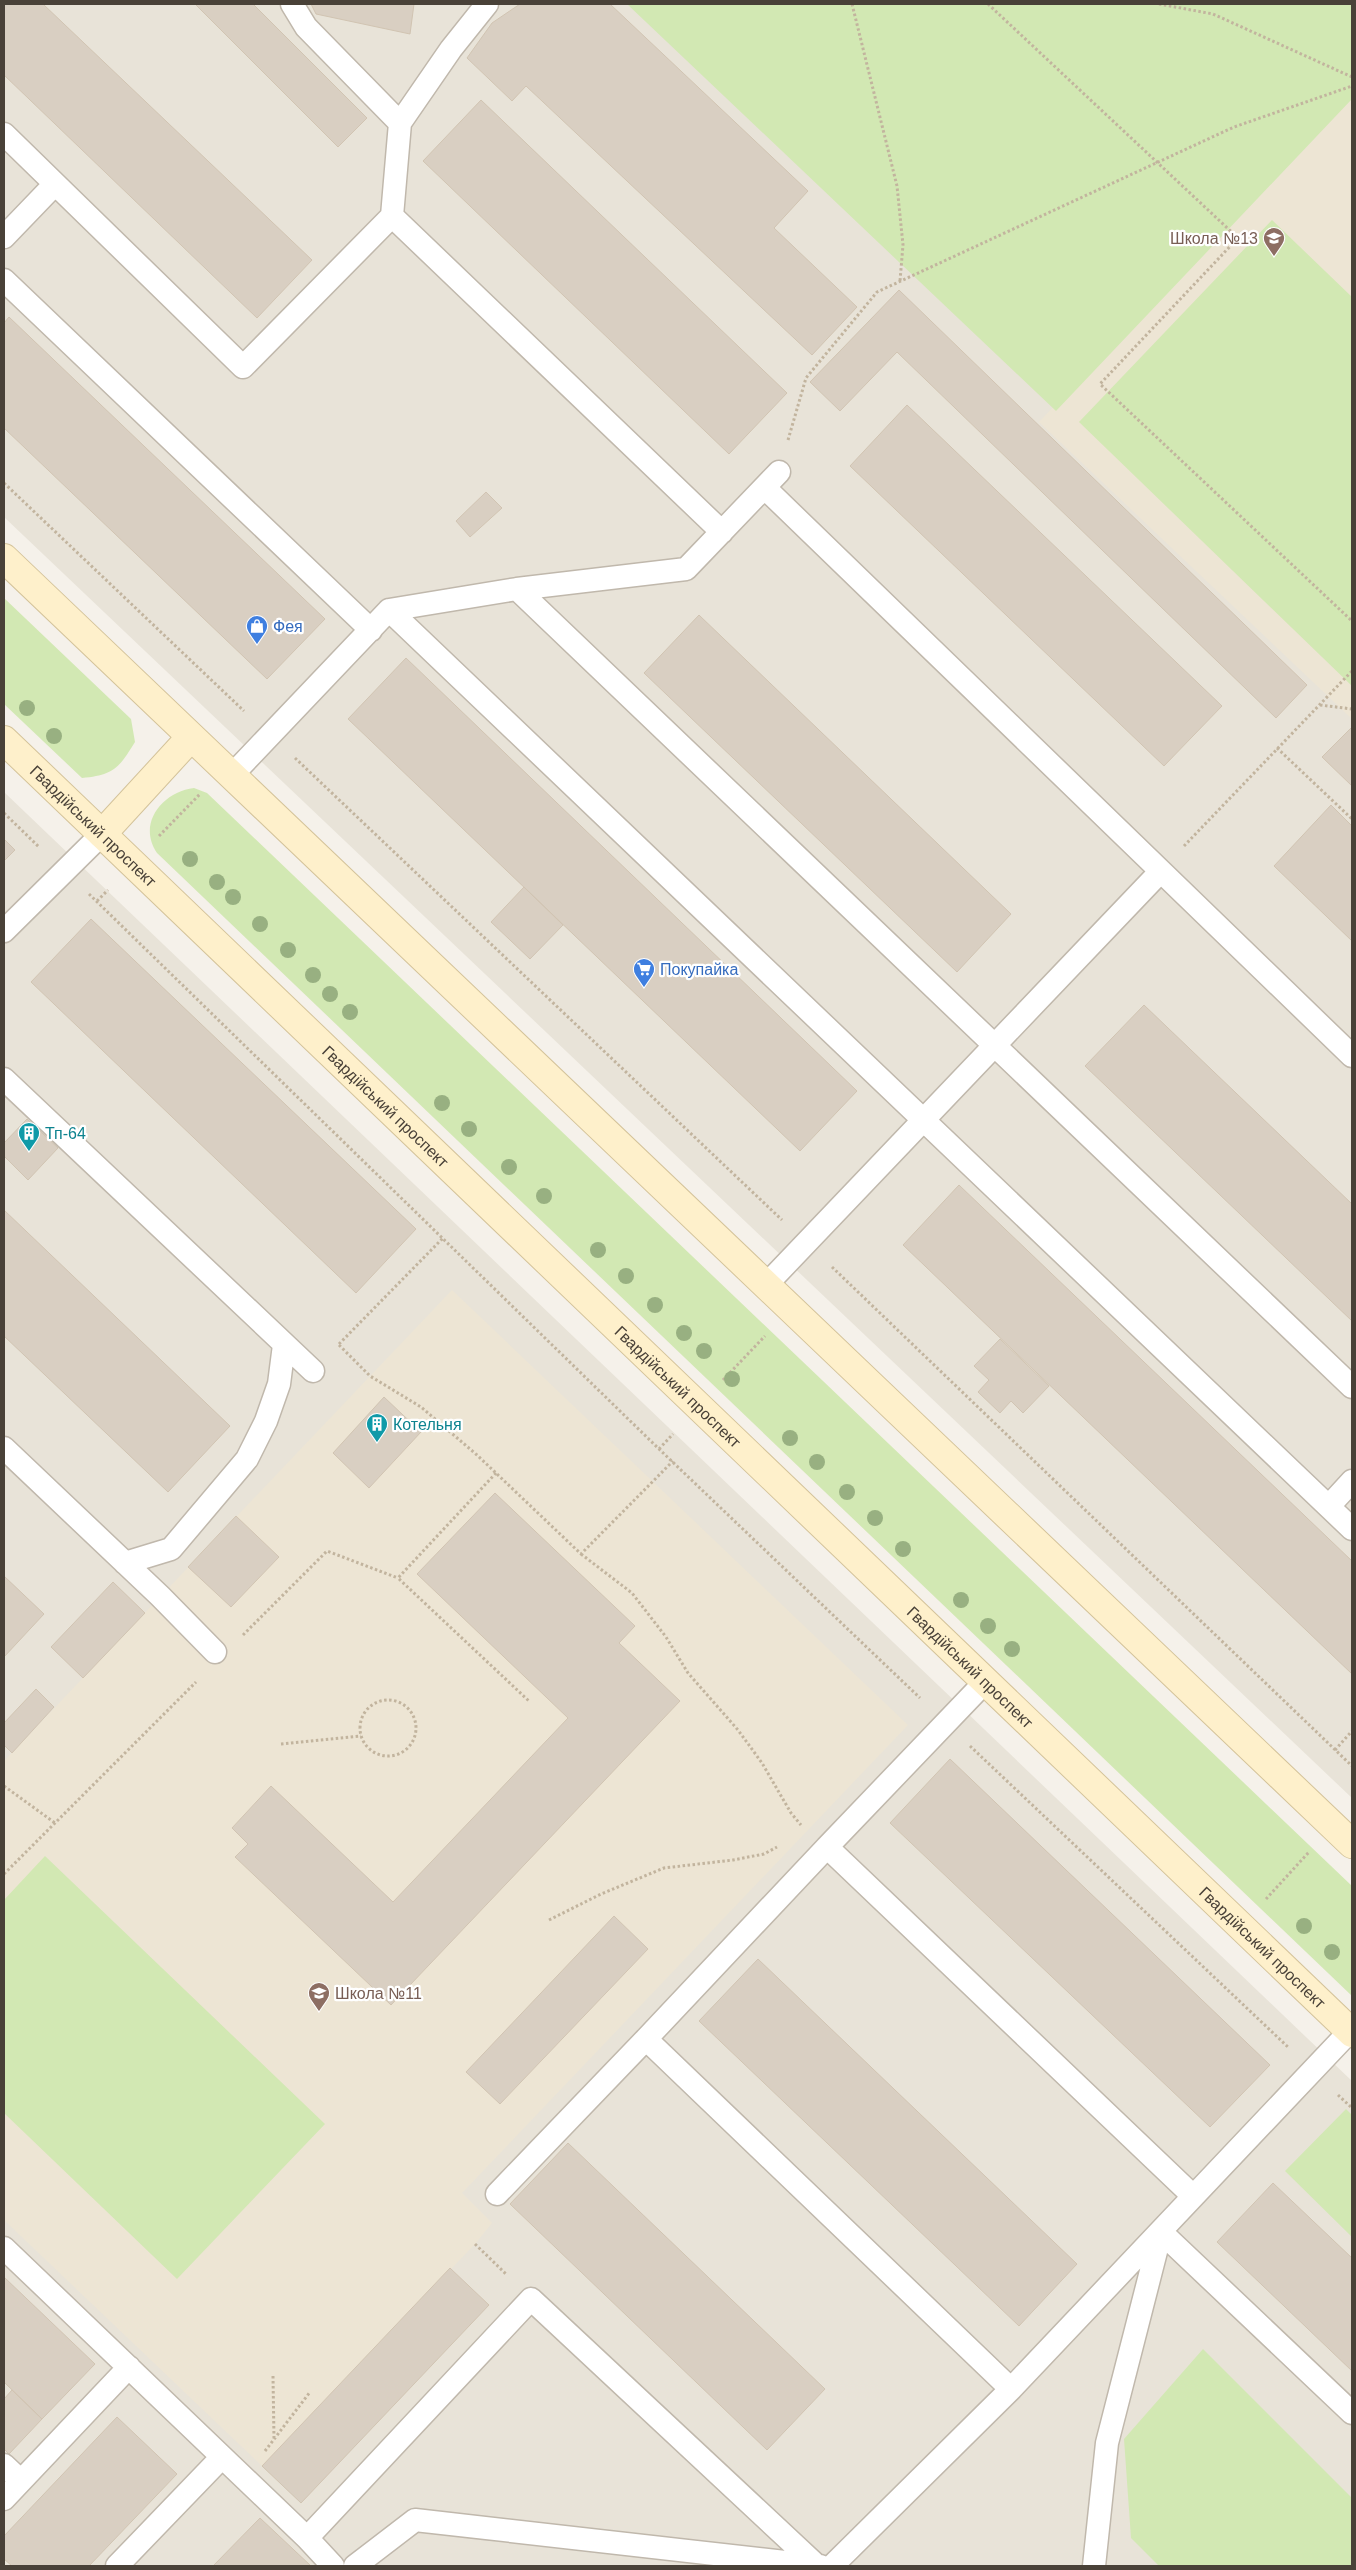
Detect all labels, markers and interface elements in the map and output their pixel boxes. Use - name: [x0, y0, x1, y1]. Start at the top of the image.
- school or university icon: Школа №13: [1262, 226, 1286, 257]
- place label: Школа №13: [1170, 230, 1258, 247]
- shop icon: Фея: [245, 614, 269, 645]
- place label: Фея: [273, 618, 303, 635]
- street label: Гвардійський проспект: [27, 762, 160, 890]
- supermarket icon: Покупайка: [632, 957, 656, 988]
- place label: Покупайка: [660, 961, 738, 978]
- street label: Гвардійський проспект: [319, 1042, 453, 1171]
- building icon: Тп-64: [17, 1121, 41, 1152]
- place label: Тп-64: [45, 1125, 86, 1142]
- street label: Гвардійський проспект: [612, 1322, 745, 1451]
- building icon: Котельня: [365, 1412, 389, 1443]
- place label: Котельня: [393, 1416, 462, 1433]
- street label: Гвардійський проспект: [904, 1603, 1037, 1732]
- street label: Гвардійський проспект: [1196, 1883, 1329, 2012]
- school or university icon: Школа №11: [307, 1981, 331, 2012]
- place label: Школа №11: [335, 1985, 422, 2002]

